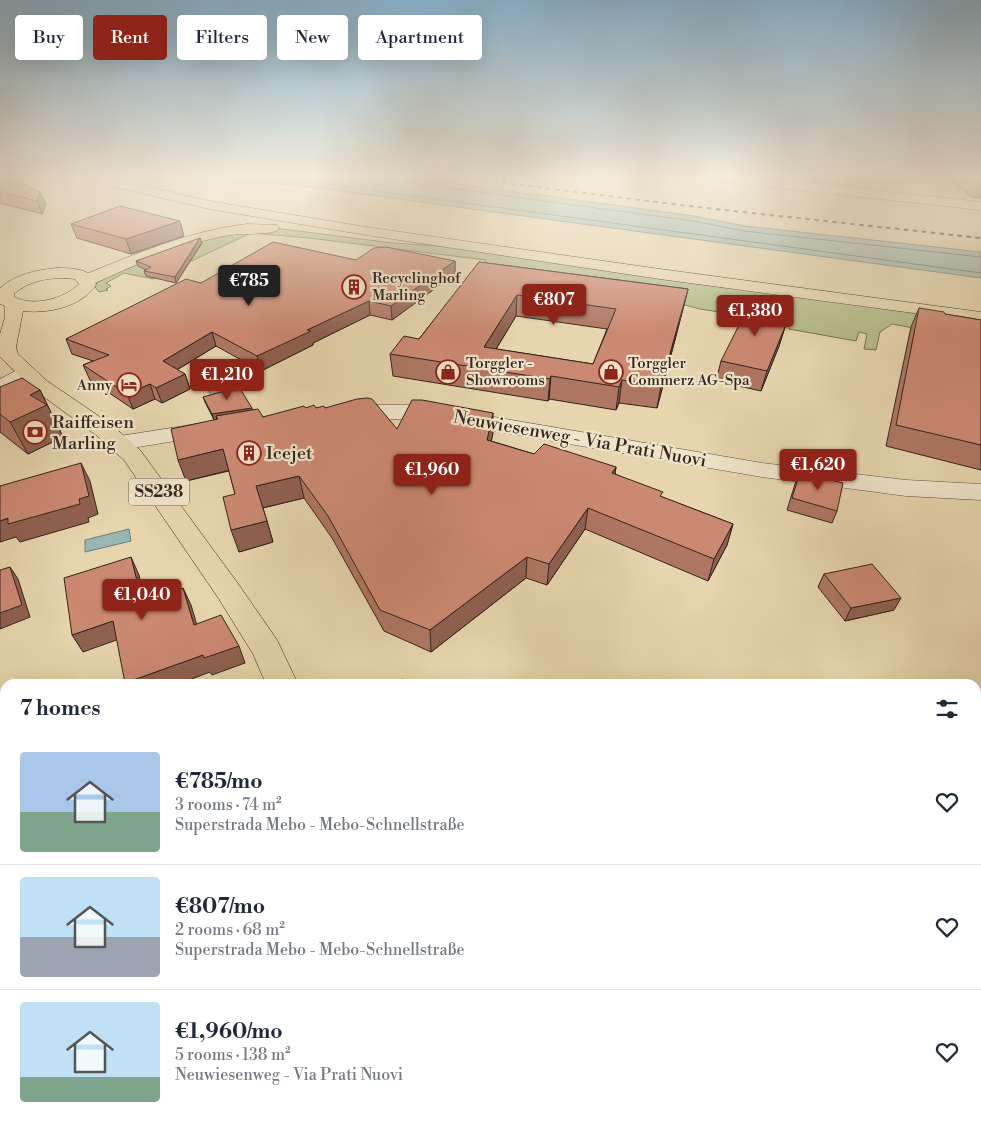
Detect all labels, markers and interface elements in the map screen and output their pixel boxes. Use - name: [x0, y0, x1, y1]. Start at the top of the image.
- chip: Buy: [15, 15, 83, 60]
- chip: Rent: [93, 15, 167, 60]
- chip: Filters: [177, 15, 267, 60]
- chip: New: [277, 15, 348, 60]
- chip: Apartment: [358, 15, 482, 60]
- pin: €785: [219, 264, 279, 307]
- place label: Recyclinghof Marling: [372, 269, 461, 305]
- text: €785: [229, 271, 269, 291]
- building icon: Recyclinghof Marling: [341, 274, 367, 300]
- pin: €807: [524, 284, 584, 326]
- text: €807: [533, 290, 575, 310]
- pin: €1,380: [714, 294, 796, 337]
- text: €1,380: [728, 301, 782, 321]
- place label: Torggler - Showrooms: [466, 354, 545, 390]
- place label: Torggler Commerz AG-Spa: [628, 354, 750, 390]
- pin: €1,210: [186, 358, 268, 401]
- shop icon: Torggler - Showrooms: [435, 359, 461, 385]
- shop icon: Torggler Commerz AG-Spa: [598, 359, 624, 385]
- text: €1,210: [201, 365, 253, 385]
- hotel icon: Anny: [116, 372, 142, 398]
- place label: Anny: [76, 376, 113, 395]
- street label: Neuwiesenweg - Via Prati Nuovi: [452, 405, 708, 473]
- place label: Raiffeisen Marling: [52, 411, 134, 455]
- bank icon: Raiffeisen Marling: [22, 419, 48, 445]
- building icon: Icejet: [236, 440, 262, 466]
- place label: Icejet: [266, 442, 313, 465]
- pin: €1,620: [777, 448, 859, 491]
- pin: €1,960: [391, 454, 473, 496]
- text: €1,620: [791, 455, 845, 475]
- text: €1,960: [404, 460, 460, 480]
- road number: SS238: [129, 478, 189, 506]
- pin: €1,040: [101, 578, 183, 621]
- text: €1,040: [113, 585, 171, 605]
- icon: filters: [933, 695, 961, 723]
- text: 7 homes: [20, 696, 101, 722]
- text: €785/mo: [175, 769, 263, 795]
- icon: home: [60, 772, 120, 832]
- icon: heart: [933, 788, 961, 816]
- text: 3 rooms · 74 m²: [175, 795, 282, 815]
- text: Superstrada Mebo - Mebo-Schnellstraße: [175, 815, 465, 835]
- text: €807/mo: [175, 894, 265, 920]
- icon: home: [60, 897, 120, 957]
- icon: heart: [933, 913, 961, 941]
- text: 2 rooms · 68 m²: [175, 920, 285, 940]
- text: Superstrada Mebo - Mebo-Schnellstraße: [175, 940, 465, 960]
- text: €1,960/mo: [175, 1019, 283, 1045]
- icon: home: [60, 1022, 120, 1082]
- icon: heart: [933, 1038, 961, 1066]
- text: 5 rooms · 138 m²: [175, 1045, 291, 1065]
- text: Neuwiesenweg - Via Prati Nuovi: [175, 1065, 403, 1085]

